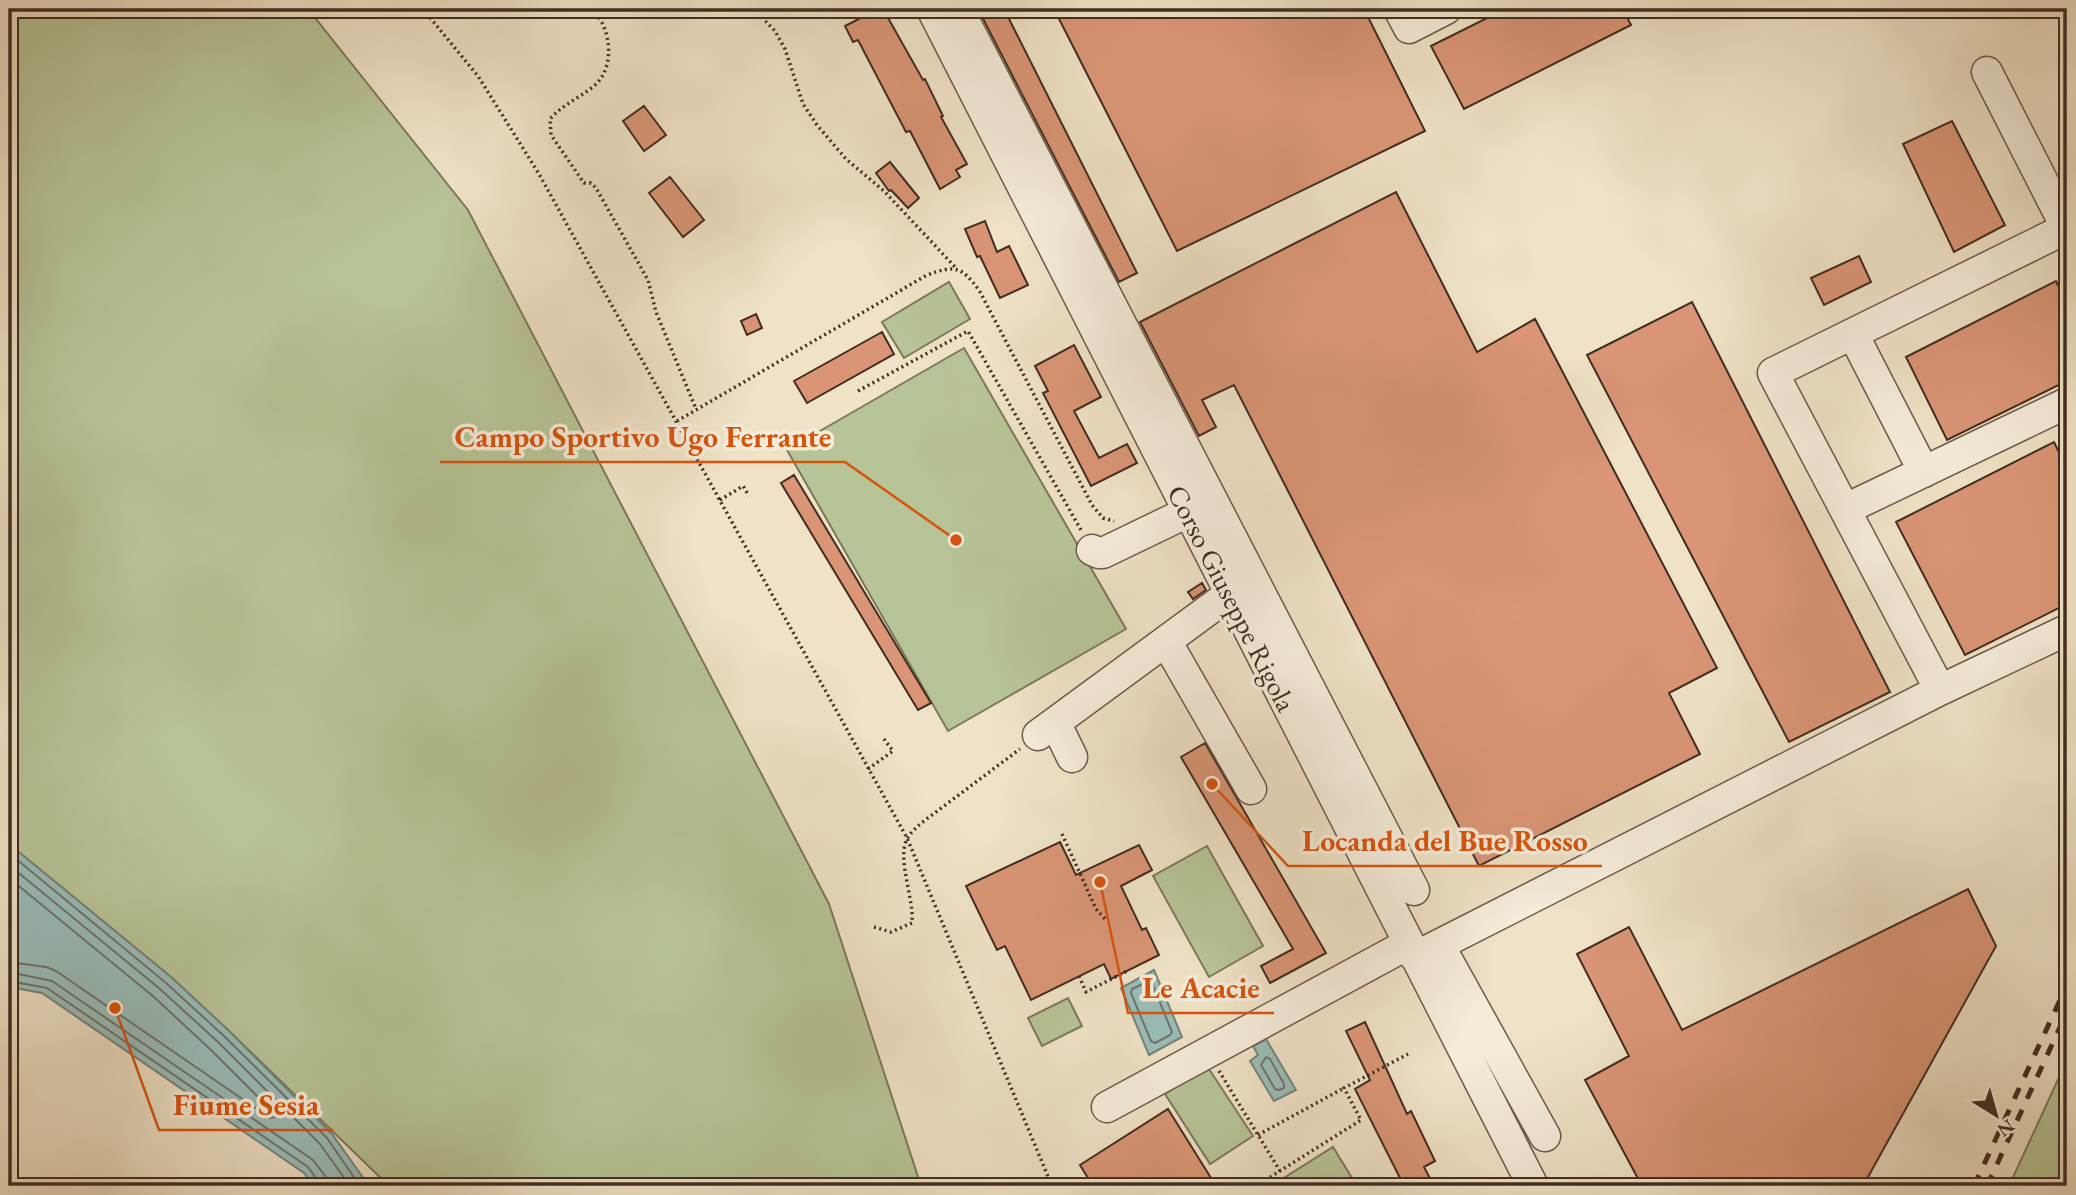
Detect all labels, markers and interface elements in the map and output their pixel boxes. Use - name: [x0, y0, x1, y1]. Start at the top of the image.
- callout: Campo Sportivo Ugo Ferrante: [440, 411, 845, 462]
- text: Campo Sportivo Ugo Ferrante: [455, 417, 831, 456]
- street label: Corso Giuseppe Rigola: [1159, 479, 1305, 718]
- callout: Locanda del Bue Rosso: [1288, 815, 1602, 866]
- text: Locanda del Bue Rosso: [1302, 821, 1588, 860]
- callout: Le Acacie: [1128, 962, 1274, 1013]
- text: Le Acacie: [1142, 968, 1260, 1007]
- callout: Fiume Sesia: [159, 1079, 333, 1130]
- north arrow: [1960, 1080, 2030, 1150]
- text: Fiume Sesia: [173, 1085, 320, 1124]
- text: N: [1992, 1114, 2020, 1143]

